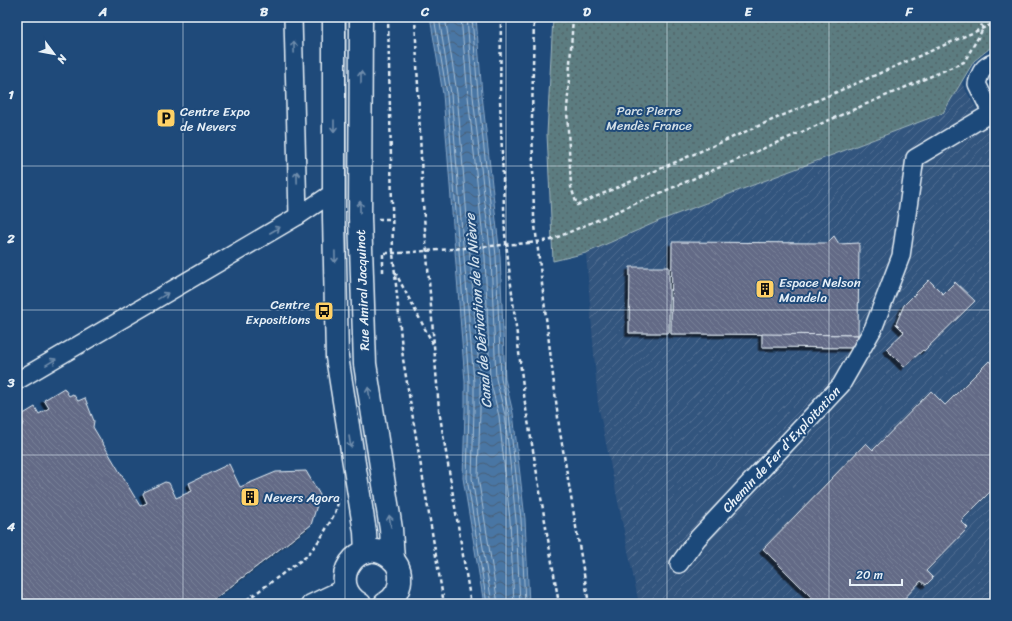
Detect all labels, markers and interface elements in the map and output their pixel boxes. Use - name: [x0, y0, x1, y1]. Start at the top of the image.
- text: A: [98, 0, 107, 23]
- text: B: [260, 0, 269, 23]
- text: C: [420, 0, 430, 23]
- text: D: [583, 0, 591, 23]
- text: E: [744, 0, 753, 23]
- text: F: [904, 0, 913, 23]
- north arrow: [34, 34, 74, 74]
- one-way arrow: [290, 41, 298, 54]
- text: N: [52, 50, 73, 68]
- one-way arrow: [357, 71, 365, 84]
- text: 1: [8, 83, 14, 106]
- park label: Parc Pierre Mendès France: [606, 99, 692, 137]
- place label: Centre Expo de Nevers: [180, 100, 251, 138]
- parking icon: Centre Expo de Nevers: [155, 107, 177, 129]
- one-way arrow: [330, 119, 338, 132]
- one-way arrow: [293, 171, 301, 184]
- one-way arrow: [356, 201, 364, 214]
- water label: Canal de Dérivation de la Nièvre: [457, 211, 499, 409]
- one-way arrow: [269, 225, 281, 233]
- text: 2: [6, 227, 15, 250]
- street label: Rue Amiral Jacquinot: [349, 229, 376, 351]
- one-way arrow: [331, 250, 339, 263]
- place label: Espace Nelson Mandela: [779, 271, 861, 309]
- building icon: Espace Nelson Mandela: [754, 278, 776, 300]
- one-way arrow: [157, 291, 169, 299]
- place label: Centre Expositions: [246, 293, 311, 331]
- bus stop icon: Centre Expositions: [313, 300, 335, 322]
- one-way arrow: [45, 357, 57, 365]
- text: 3: [6, 371, 15, 394]
- street label: Chemin de Fer d'Exploitation: [716, 381, 846, 518]
- one-way arrow: [365, 387, 373, 400]
- one-way arrow: [346, 435, 354, 448]
- building icon: Nevers Agora: [239, 486, 261, 508]
- place label: Nevers Agora: [264, 486, 340, 509]
- text: 4: [6, 515, 16, 538]
- one-way arrow: [386, 515, 394, 528]
- scale bar: [850, 561, 902, 587]
- text: 20 m: [856, 564, 883, 586]

